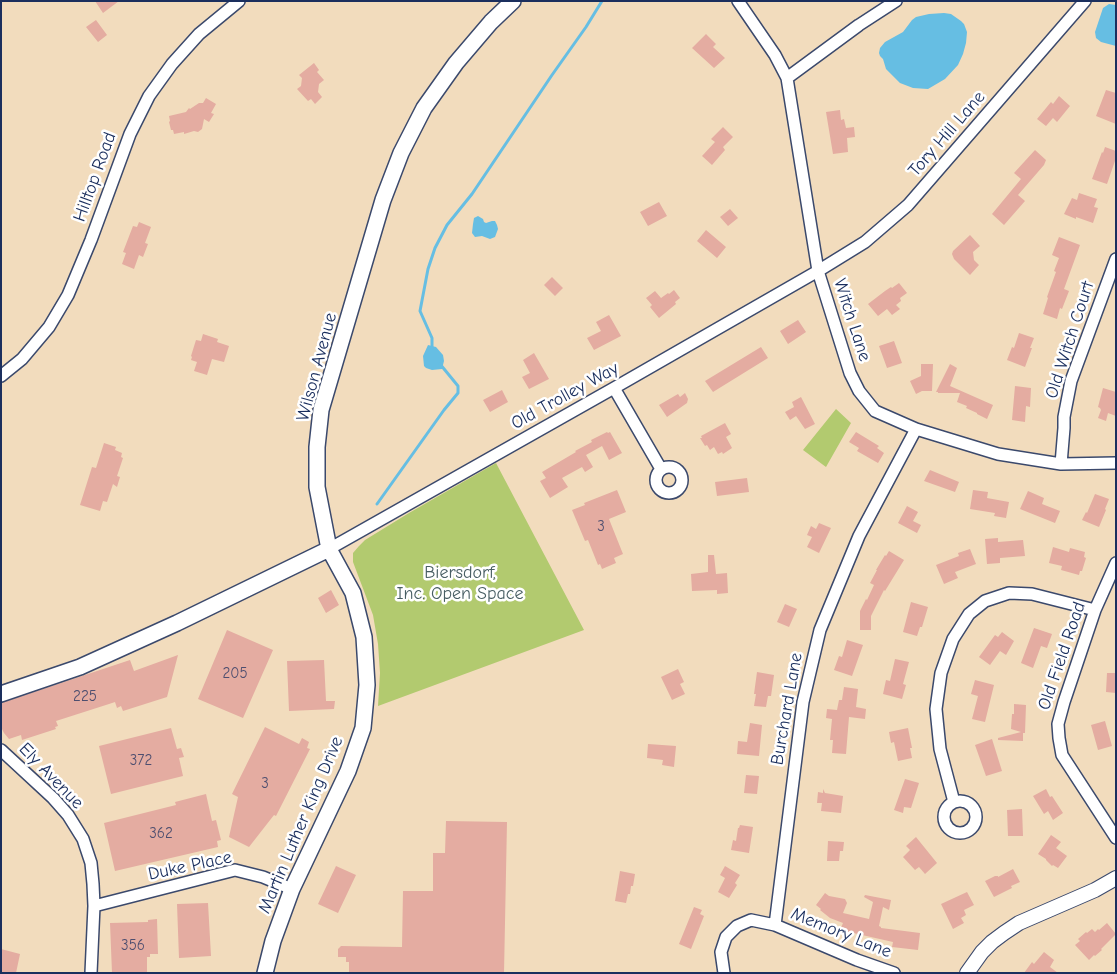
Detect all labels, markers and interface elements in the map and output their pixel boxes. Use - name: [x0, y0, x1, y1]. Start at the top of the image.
- street label: Tory Hill Lane: [904, 87, 990, 181]
- street label: Hilltop Road: [69, 129, 121, 225]
- street label: Witch Lane: [829, 276, 875, 364]
- street label: Old Witch Court: [1041, 279, 1099, 401]
- street label: Wilson Avenue: [292, 310, 342, 424]
- street label: Old Trolley Way: [508, 358, 622, 434]
- house number: 3: [597, 518, 605, 536]
- park label: Biersdorf, Inc. Open Space: [396, 562, 524, 604]
- street label: Old Field Road: [1033, 599, 1091, 713]
- street label: Burchard Lane: [766, 651, 808, 767]
- house number: 205: [222, 665, 248, 683]
- house number: 225: [73, 688, 97, 706]
- street label: Martin Luther King Drive: [254, 733, 348, 917]
- street label: Ely Avenue: [14, 738, 88, 814]
- house number: 372: [130, 752, 152, 770]
- house number: 3: [261, 775, 269, 793]
- house number: 362: [149, 825, 173, 843]
- street label: Duke Place: [146, 847, 234, 885]
- street label: Memory Lane: [788, 903, 894, 963]
- house number: 356: [121, 937, 145, 955]

